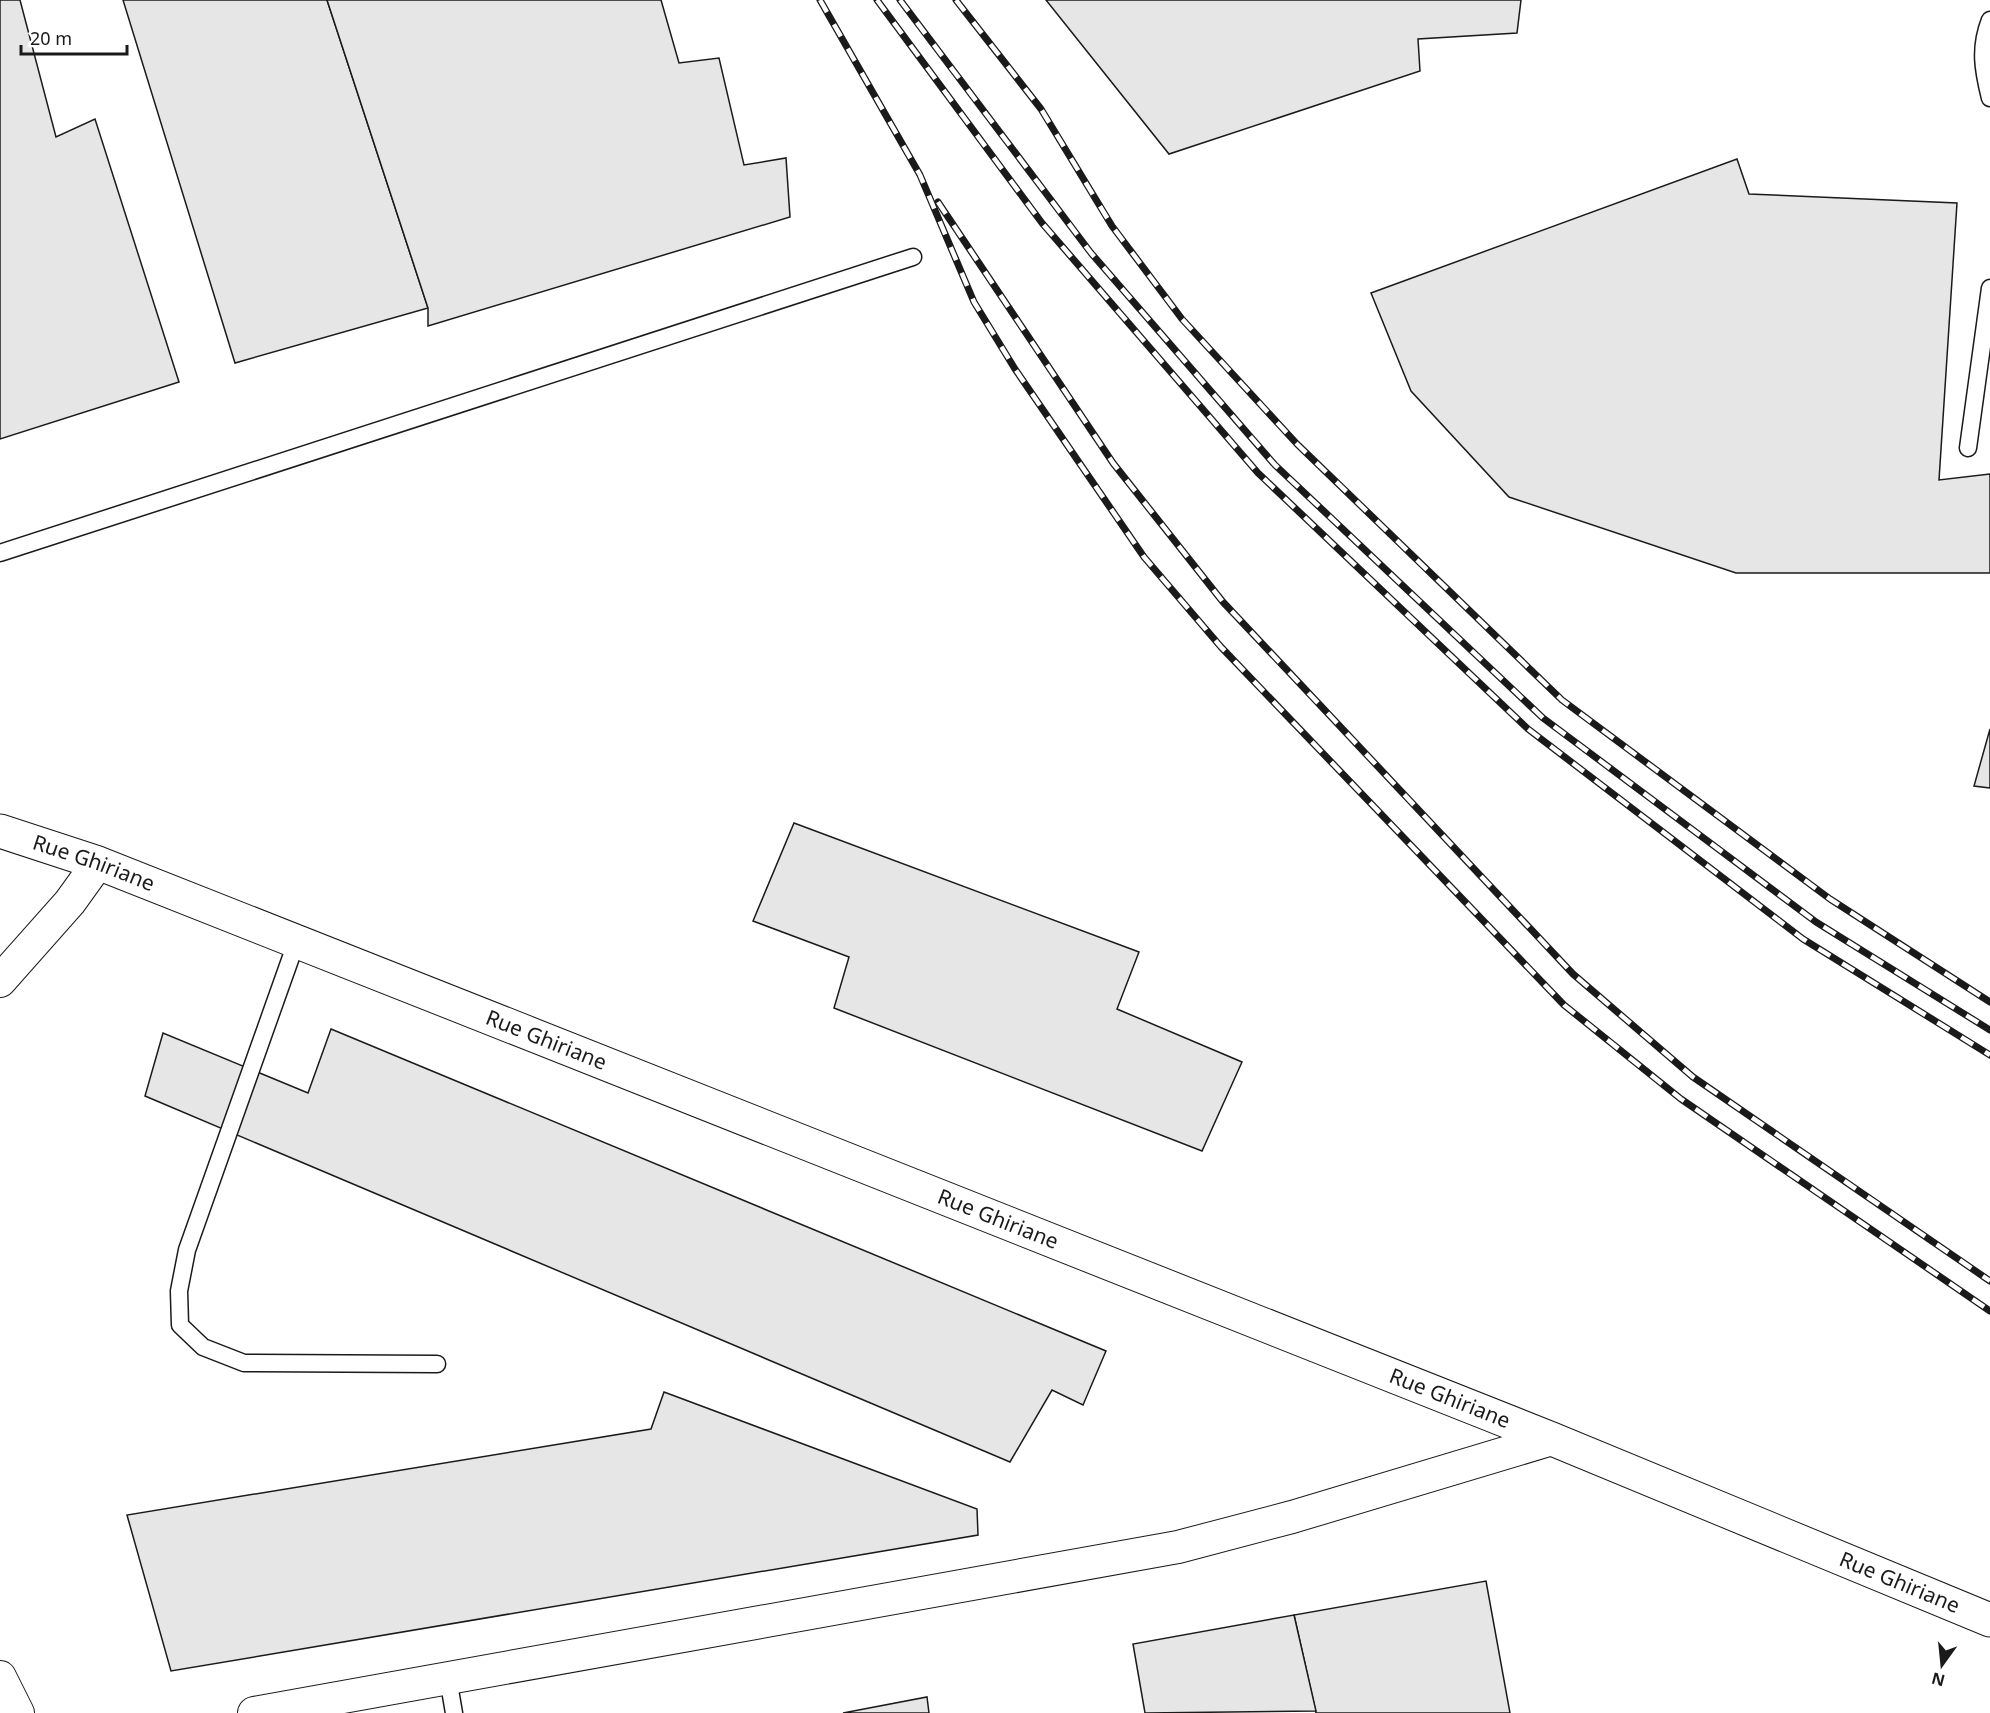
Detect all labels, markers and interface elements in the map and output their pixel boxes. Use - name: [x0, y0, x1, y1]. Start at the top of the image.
- scale bar: [21, 18, 128, 56]
- text: 20 m: [30, 26, 72, 50]
- street label: Rue Ghiriane: [29, 828, 159, 897]
- street label: Rue Ghiriane: [482, 1003, 611, 1076]
- street label: Rue Ghiriane: [934, 1182, 1063, 1255]
- street label: Rue Ghiriane: [1386, 1361, 1515, 1434]
- street label: Rue Ghiriane: [1835, 1544, 1964, 1619]
- north arrow: [1912, 1635, 1972, 1695]
- text: N: [1929, 1667, 1947, 1692]

